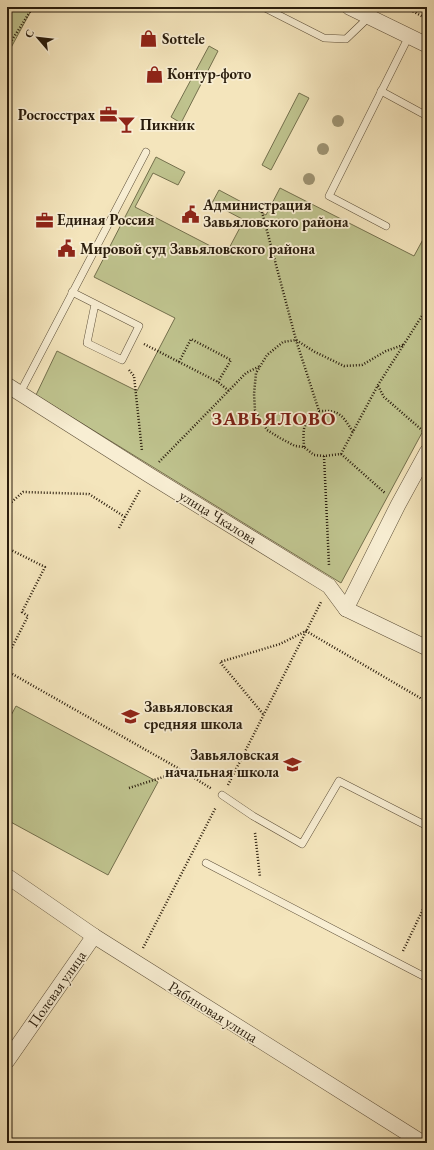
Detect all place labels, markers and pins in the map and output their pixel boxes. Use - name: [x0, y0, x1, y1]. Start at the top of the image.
- shop icon: Sottele: [139, 29, 159, 49]
- place label: Sottele: [162, 29, 205, 48]
- shop icon: Контур-фото: [144, 64, 164, 84]
- place label: Контур-фото: [167, 64, 252, 83]
- place label: Росгосстрах: [18, 105, 95, 124]
- office icon: Росгосстрах: [98, 105, 118, 125]
- bar icon: Пикник: [117, 115, 137, 135]
- place label: Пикник: [140, 115, 195, 134]
- place label: Администрация Завьяловского района: [202, 195, 349, 231]
- public building icon: Администрация Завьяловского района: [180, 204, 200, 224]
- office icon: Единая Россия: [34, 210, 54, 230]
- place label: Единая Россия: [57, 210, 154, 229]
- public building icon: Мировой суд Завьяловского района: [57, 239, 77, 259]
- place label: Мировой суд Завьяловского района: [80, 239, 316, 258]
- place label: Завьяловская средняя школа: [144, 697, 243, 733]
- school or university icon: Завьяловская средняя школа: [121, 706, 141, 726]
- place label: Завьяловская начальная школа: [165, 745, 279, 781]
- school or university icon: Завьяловская начальная школа: [282, 754, 302, 774]

